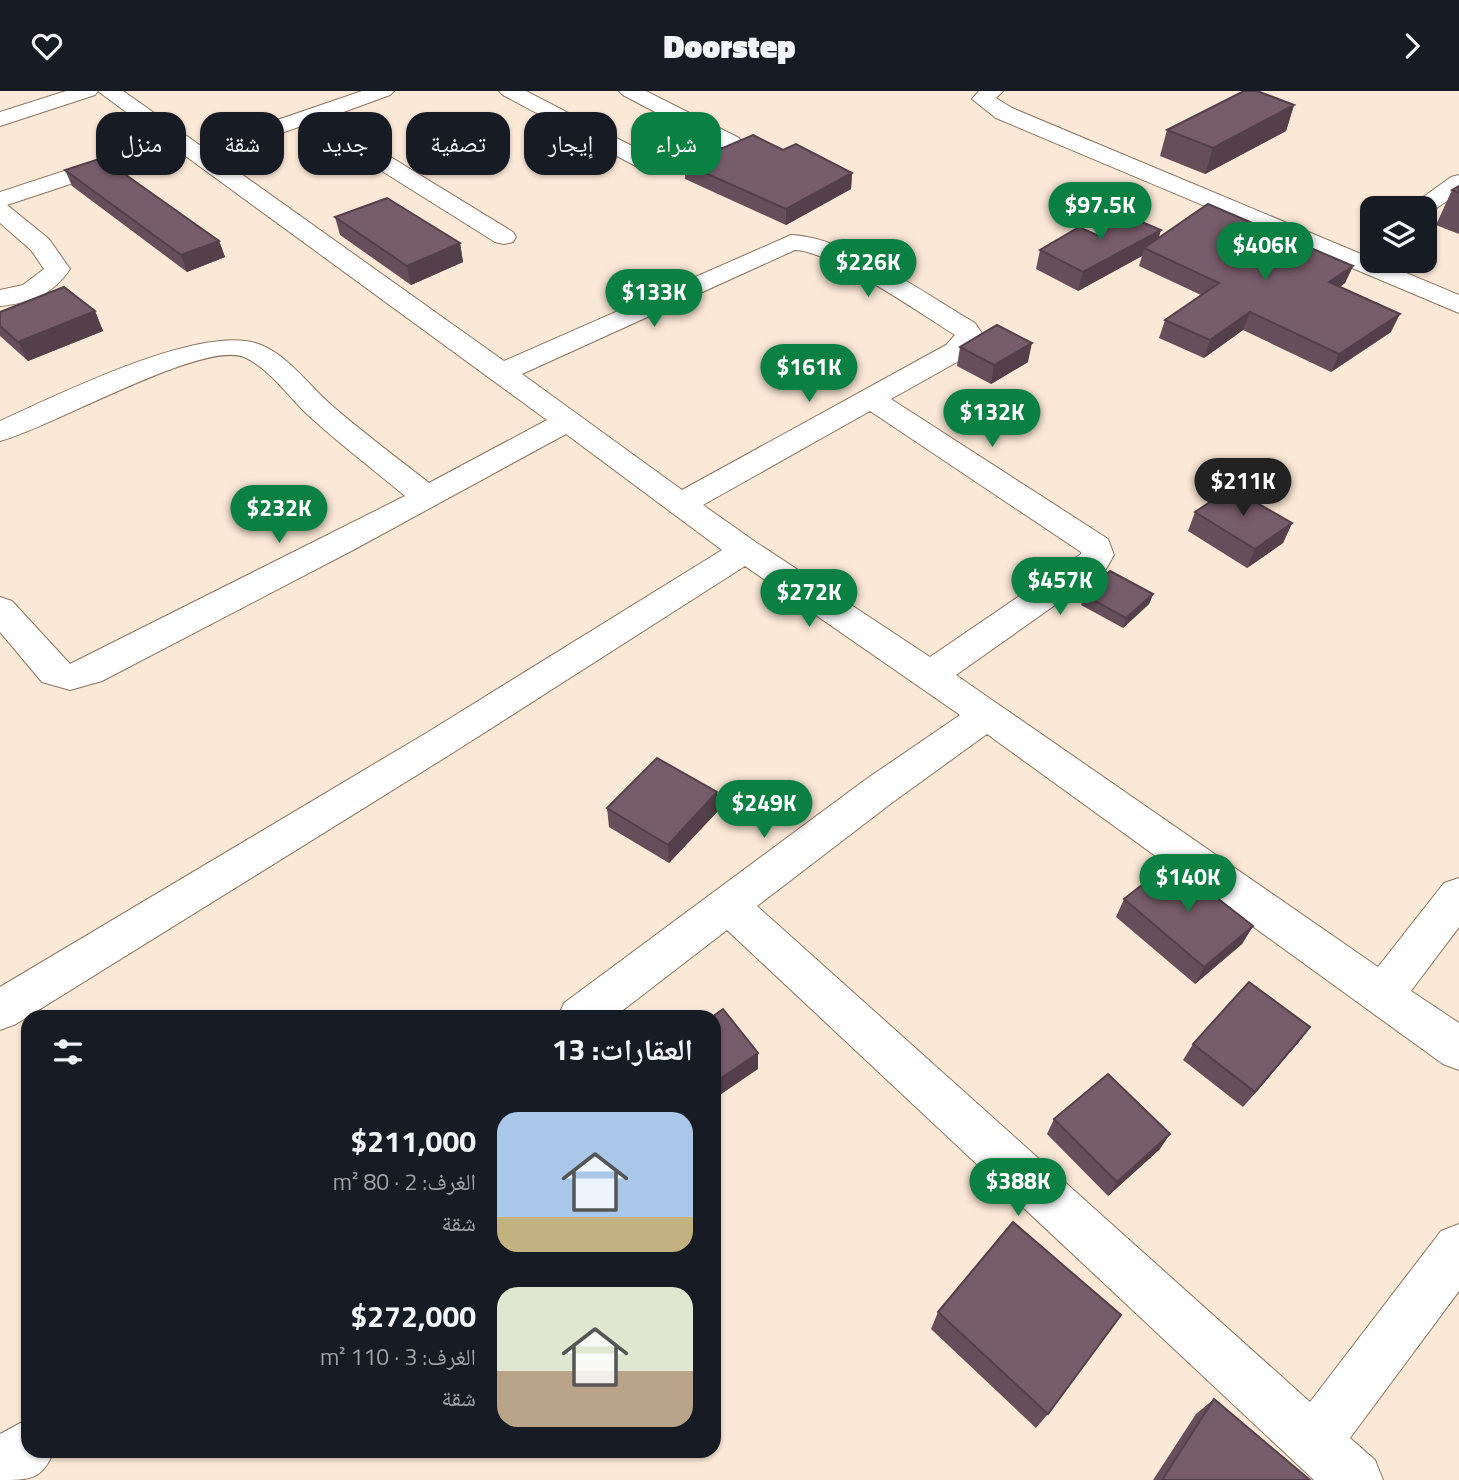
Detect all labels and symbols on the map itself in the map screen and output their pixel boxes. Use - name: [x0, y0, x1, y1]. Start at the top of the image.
- pin: $97.5K: [1043, 183, 1157, 242]
- pin: $406K: [1216, 223, 1314, 282]
- pin: $226K: [819, 239, 917, 299]
- pin: $133K: [605, 269, 703, 329]
- pin: $161K: [760, 345, 858, 404]
- pin: $132K: [943, 389, 1041, 449]
- pin: $211K: [1194, 459, 1292, 518]
- pin: $232K: [230, 485, 328, 545]
- pin: $457K: [1011, 557, 1109, 617]
- pin: $272K: [760, 569, 858, 629]
- pin: $249K: [715, 781, 813, 840]
- pin: $140K: [1139, 855, 1237, 914]
- pin: $388K: [969, 1159, 1067, 1218]

